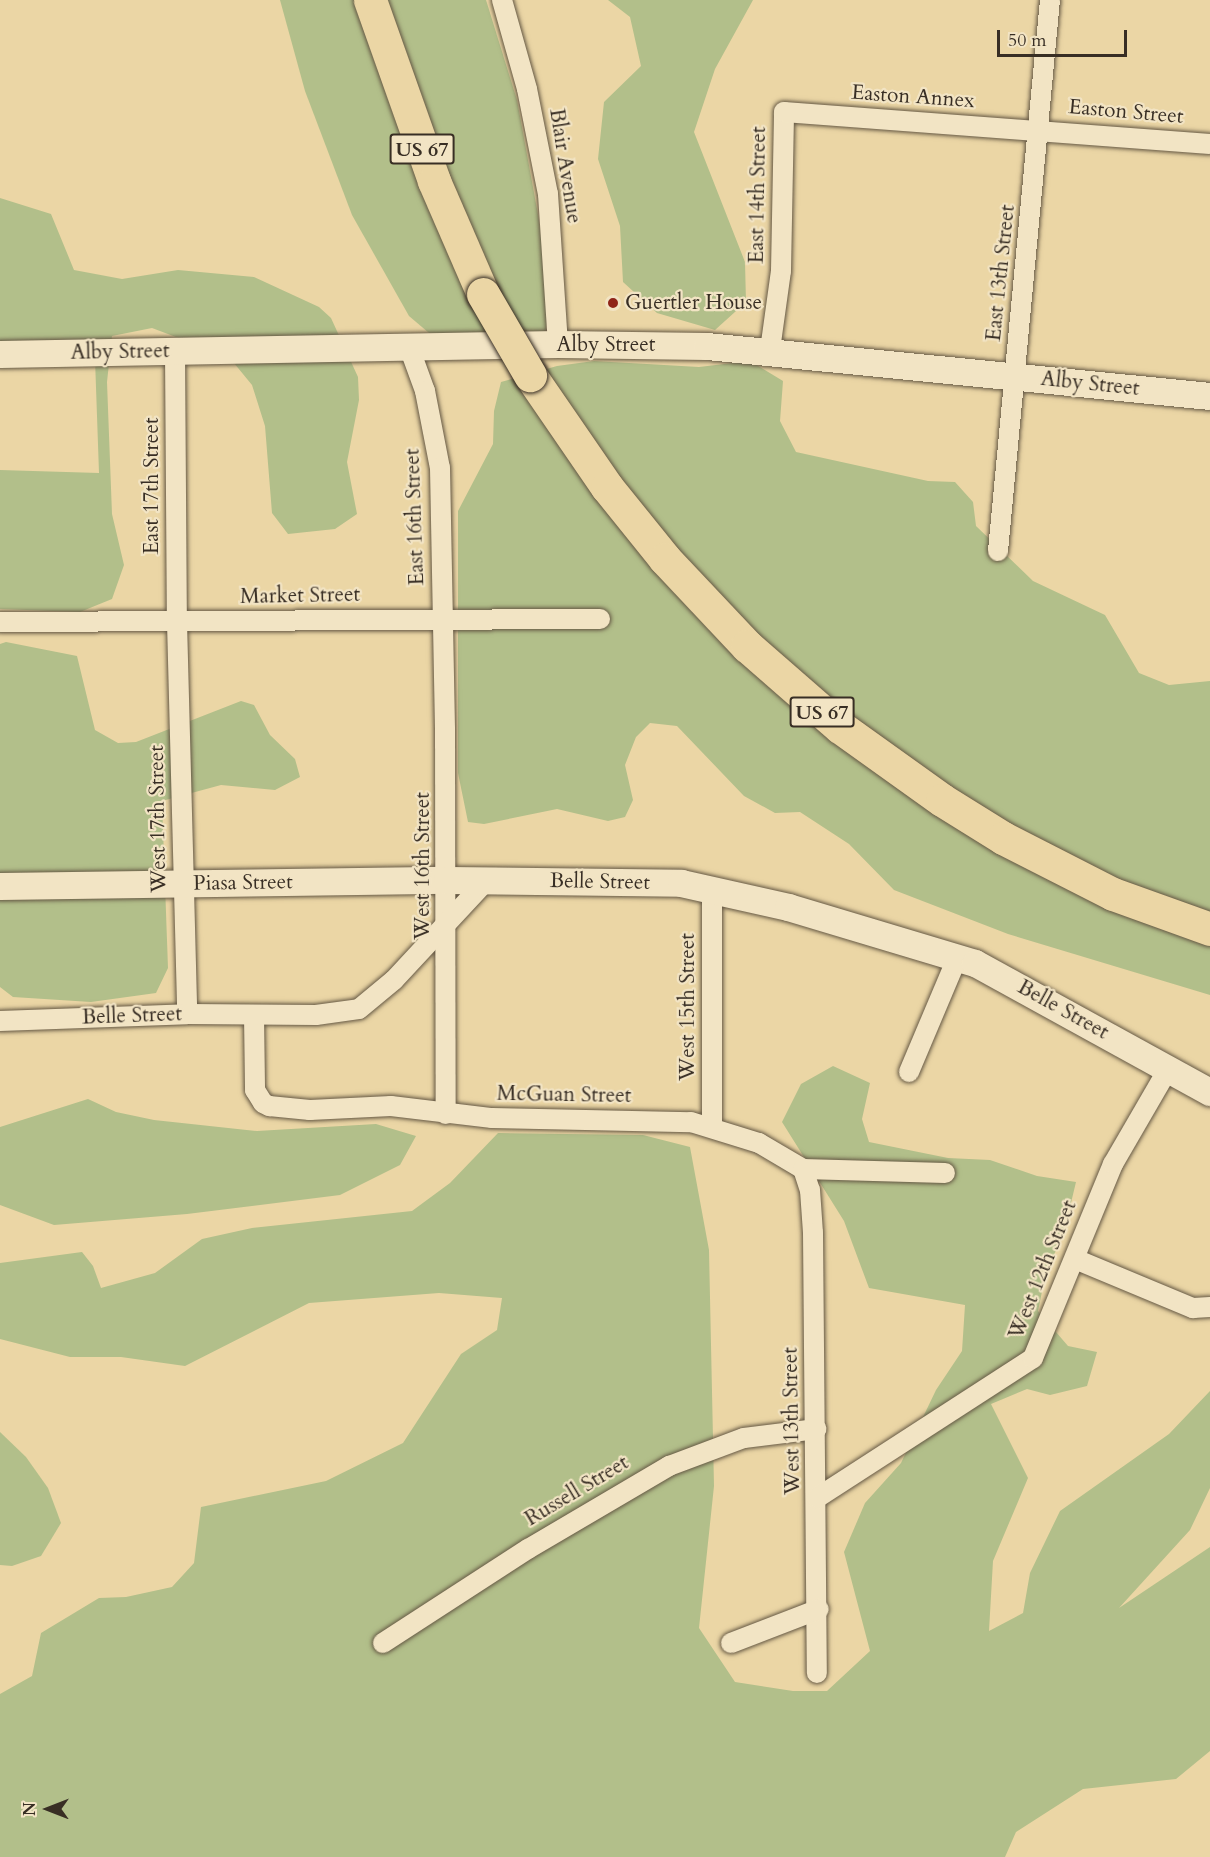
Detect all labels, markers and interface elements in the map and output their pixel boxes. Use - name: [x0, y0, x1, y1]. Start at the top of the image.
- scale bar: [1000, 18, 1130, 56]
- text: 50 m: [1008, 28, 1047, 53]
- street label: Easton Annex: [851, 80, 975, 114]
- street label: Easton Street: [1068, 94, 1184, 130]
- street label: Blair Avenue: [543, 107, 587, 225]
- street label: East 14th Street: [744, 126, 772, 264]
- road number: US 67: [389, 132, 455, 166]
- street label: East 13th Street: [981, 203, 1021, 343]
- place label: Guertler House: [625, 290, 762, 316]
- marker: Guertler House: [606, 296, 620, 310]
- street label: Alby Street: [557, 332, 655, 358]
- street label: Alby Street: [70, 339, 170, 365]
- street label: Alby Street: [1040, 366, 1140, 402]
- street label: East 17th Street: [139, 417, 165, 555]
- street label: East 16th Street: [400, 448, 430, 586]
- street label: Market Street: [240, 582, 360, 610]
- road number: US 67: [789, 695, 855, 729]
- street label: West 17th Street: [144, 745, 172, 893]
- street label: West 16th Street: [410, 792, 436, 940]
- street label: Belle Street: [550, 869, 650, 895]
- street label: Piasa Street: [193, 870, 293, 896]
- street label: West 15th Street: [675, 933, 701, 1081]
- street label: Belle Street: [1013, 975, 1113, 1045]
- street label: Belle Street: [81, 1002, 183, 1030]
- street label: McGuan Street: [496, 1081, 632, 1109]
- street label: West 12th Street: [1004, 1197, 1082, 1343]
- street label: West 13th Street: [778, 1347, 806, 1495]
- street label: Russell Street: [521, 1450, 633, 1532]
- north arrow: [18, 1779, 78, 1839]
- text: N: [19, 1802, 41, 1816]

